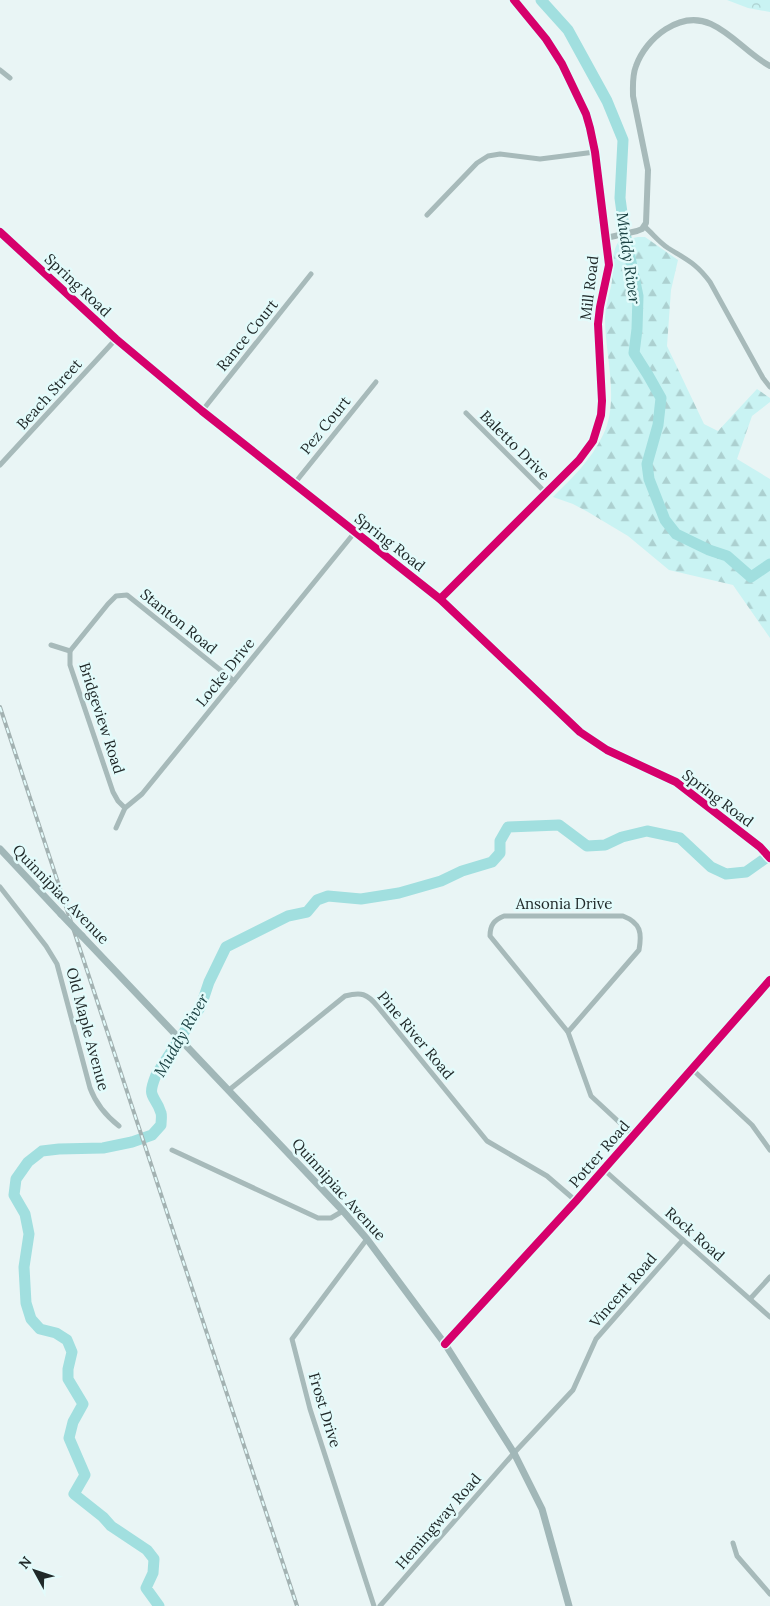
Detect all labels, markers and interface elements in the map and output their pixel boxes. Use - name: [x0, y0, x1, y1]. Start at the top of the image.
- water label: Muddy River: [613, 211, 645, 306]
- street label: Spring Road: [41, 249, 115, 321]
- street label: Mill Road: [576, 255, 602, 321]
- street label: Rance Court: [212, 295, 282, 375]
- street label: Beach Street: [12, 355, 86, 433]
- street label: Pez Court: [296, 392, 354, 458]
- street label: Baletto Drive: [476, 406, 554, 484]
- street label: Spring Road: [351, 509, 429, 575]
- street label: Stanton Road: [137, 584, 221, 658]
- street label: Locke Drive: [192, 634, 258, 710]
- street label: Bridgeview Road: [75, 660, 129, 776]
- street label: Spring Road: [679, 765, 757, 831]
- street label: Quinnipiac Avenue: [9, 840, 113, 948]
- street label: Ansonia Drive: [515, 894, 612, 913]
- street label: Old Maple Avenue: [62, 965, 114, 1093]
- street label: Pine River Road: [374, 987, 458, 1083]
- water label: Muddy River: [149, 989, 213, 1080]
- street label: Potter Road: [565, 1116, 633, 1191]
- street label: Quinnipiac Avenue: [288, 1134, 390, 1244]
- street label: Rock Road: [661, 1203, 729, 1265]
- street label: Vincent Road: [585, 1249, 661, 1332]
- street label: Frost Drive: [305, 1370, 345, 1450]
- street label: Hemingway Road: [391, 1469, 485, 1573]
- north arrow: [10, 1546, 60, 1596]
- text: N: [15, 1553, 36, 1573]

